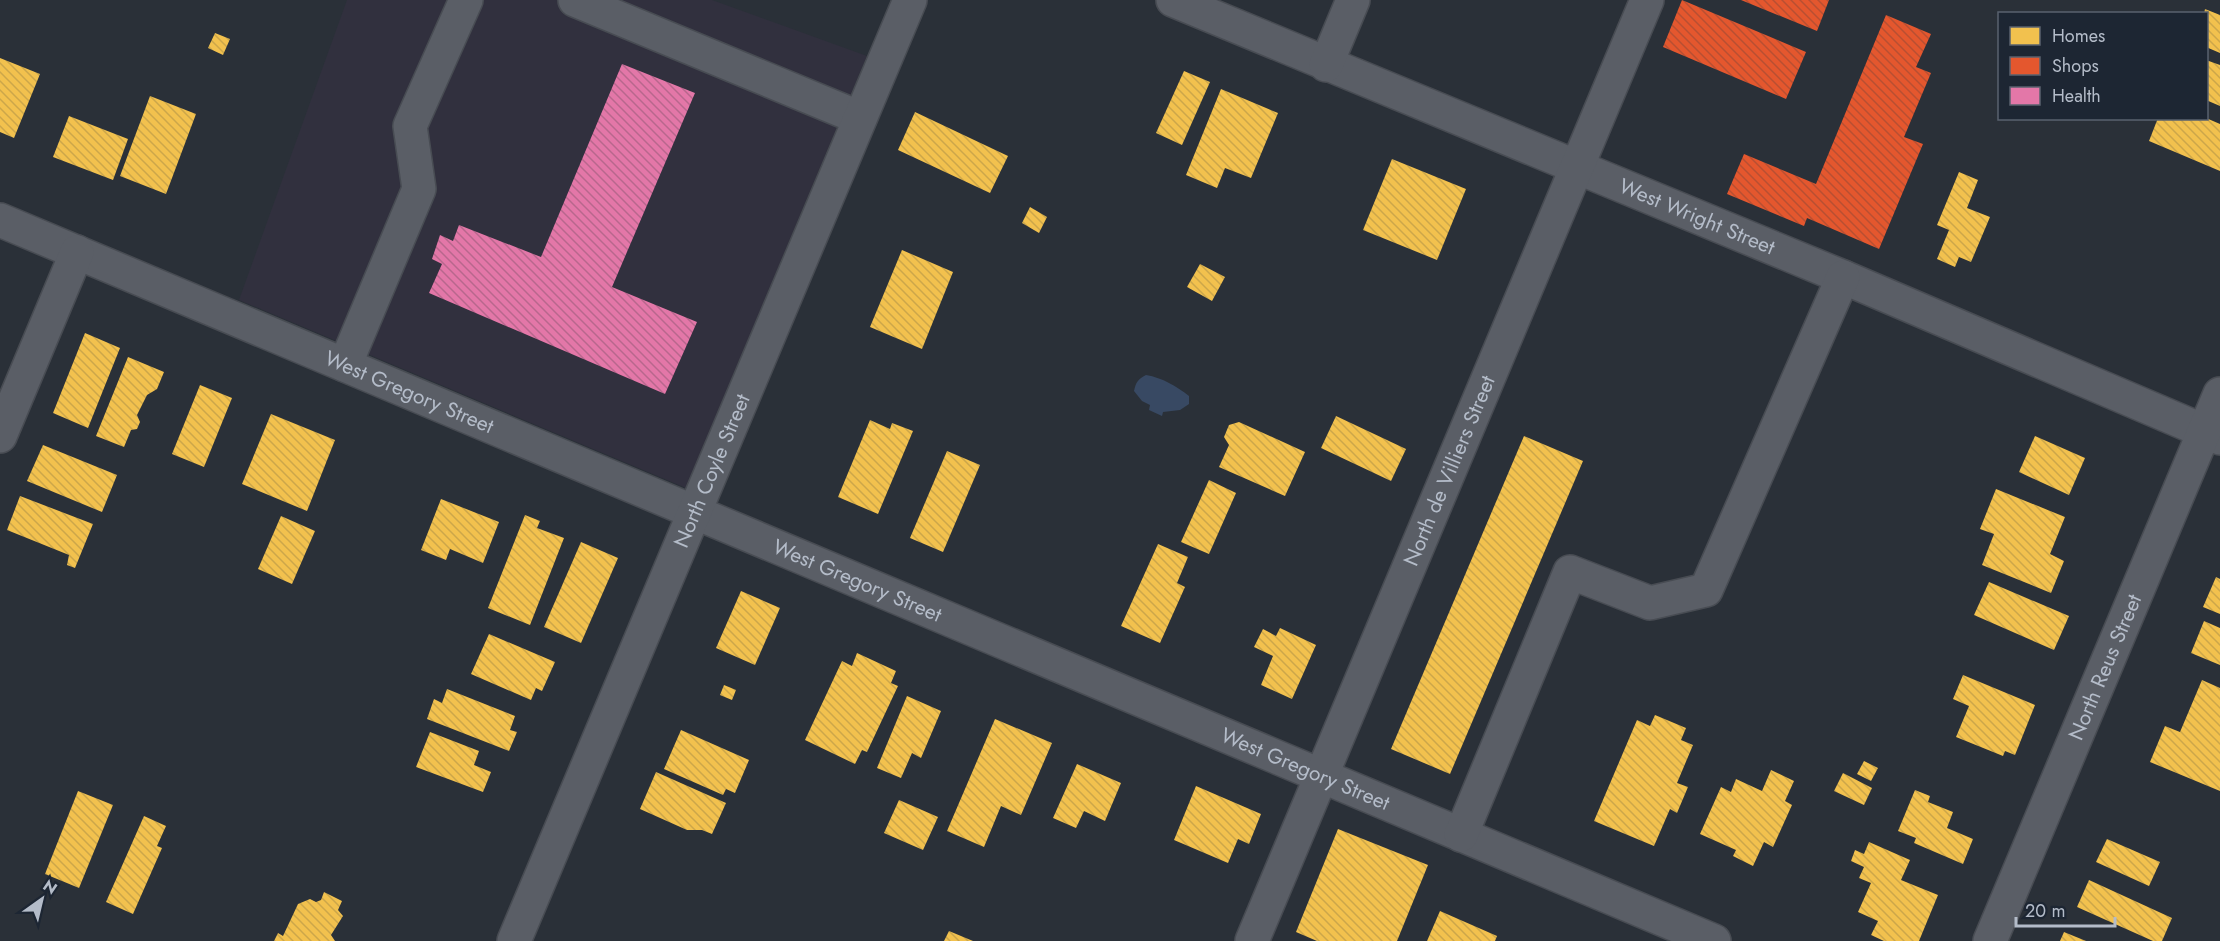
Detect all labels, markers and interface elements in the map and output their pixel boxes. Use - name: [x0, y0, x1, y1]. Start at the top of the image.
- legend: [1998, 12, 2208, 120]
- text: Homes: [2052, 23, 2105, 49]
- text: Shops: [2052, 53, 2099, 79]
- text: Health: [2052, 83, 2101, 109]
- street label: West Wright Street: [1614, 171, 1780, 262]
- street label: West Gregory Street: [320, 343, 498, 441]
- street label: North de Villiers Street: [1396, 371, 1503, 571]
- street label: North Coyle Street: [666, 389, 758, 552]
- street label: West Gregory Street: [768, 532, 946, 629]
- street label: North Reus Street: [2061, 590, 2149, 745]
- street label: West Gregory Street: [1216, 720, 1394, 818]
- north arrow: [12, 869, 72, 929]
- text: N: [38, 874, 62, 900]
- scale bar: [2016, 890, 2115, 928]
- text: 20 m: [2025, 898, 2065, 924]

